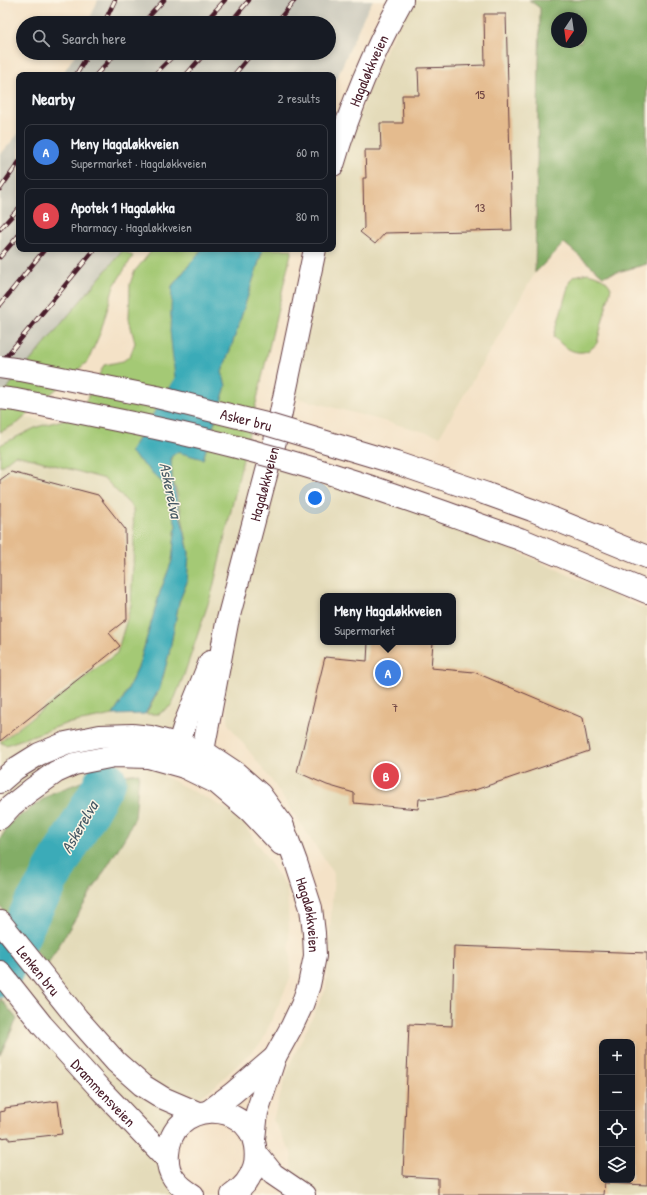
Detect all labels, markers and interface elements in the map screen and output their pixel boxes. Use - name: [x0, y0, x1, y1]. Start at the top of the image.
- north arrow: [551, 12, 587, 48]
- search box: [16, 16, 336, 60]
- icon: search: [30, 27, 52, 49]
- text: Search here: [62, 28, 126, 49]
- street label: Hagaløkkveien: [343, 31, 393, 109]
- house number: 15: [475, 85, 486, 103]
- text: Nearby: [32, 87, 75, 110]
- text: 2 results: [278, 89, 320, 107]
- text: Meny Hagaløkkveien: [71, 133, 179, 154]
- text: A: [43, 143, 49, 161]
- text: 60 m: [296, 143, 319, 161]
- text: Supermarket · Hagaløkkveien: [71, 154, 207, 172]
- text: Apotek 1 Hagaløkka: [71, 197, 175, 218]
- house number: 13: [475, 198, 485, 216]
- text: B: [43, 207, 49, 225]
- text: 80 m: [296, 207, 319, 225]
- text: Pharmacy · Hagaløkkveien: [71, 218, 192, 236]
- street label: Asker bru: [218, 403, 275, 436]
- street label: Hagaløkkveien: [244, 444, 284, 523]
- water label: Askerelva: [154, 460, 188, 522]
- your location: [305, 488, 325, 508]
- popup: [320, 593, 456, 645]
- text: Meny Hagaløkkveien: [334, 600, 442, 621]
- text: Supermarket: [334, 621, 395, 639]
- pin: A: [375, 658, 401, 688]
- house number: 7: [392, 698, 398, 716]
- pin: B: [373, 761, 399, 791]
- water label: Askerelva: [55, 796, 103, 857]
- street label: Hagaløkkveien: [291, 874, 325, 953]
- street label: Lenken bru: [12, 941, 65, 1000]
- map controls: [599, 1039, 635, 1183]
- button: +: [599, 1039, 635, 1075]
- street label: Drammensveien: [67, 1054, 141, 1131]
- button: −: [599, 1075, 635, 1111]
- button: locate: [599, 1111, 635, 1147]
- button: layers: [599, 1147, 635, 1183]

